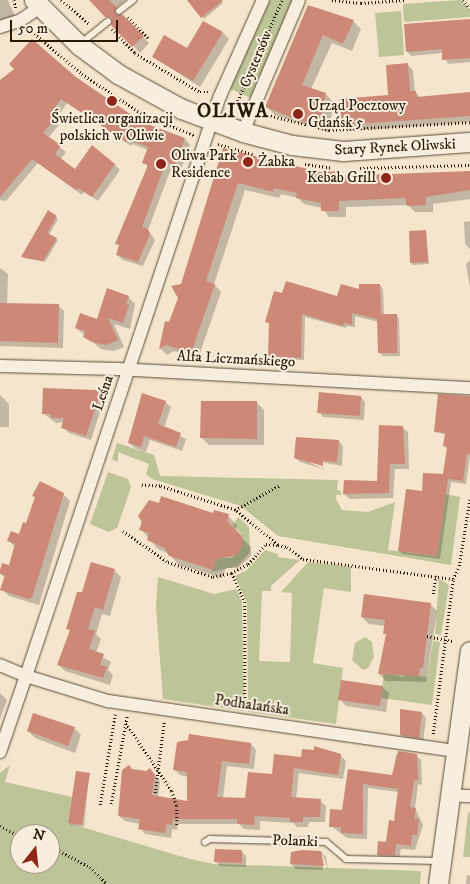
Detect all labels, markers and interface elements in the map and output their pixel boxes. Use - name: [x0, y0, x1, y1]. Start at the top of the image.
- scale bar: [12, 10, 120, 42]
- text: 50 m: [18, 19, 48, 38]
- street label: Cystersów: [236, 28, 276, 90]
- marker: Świetlica organizacji polskich w Oliwie: [106, 95, 118, 107]
- place label: Urząd Pocztowy Gdańsk 5: [308, 96, 406, 131]
- district label: OLIWA: [196, 99, 270, 123]
- marker: Urząd Pocztowy Gdańsk 5: [292, 108, 304, 120]
- place label: Świetlica organizacji polskich w Oliwie: [51, 109, 173, 144]
- street label: Stary Rynek Oliwski: [334, 135, 456, 159]
- place label: Oliwa Park Residence: [171, 146, 237, 181]
- place label: Żabka: [258, 153, 295, 171]
- marker: Żabka: [242, 156, 254, 168]
- marker: Oliwa Park Residence: [155, 158, 167, 170]
- place label: Kebab Grill: [307, 169, 376, 187]
- marker: Kebab Grill: [380, 172, 392, 184]
- street label: Alfa Liczmańskiego: [176, 347, 296, 371]
- street label: Leśna: [89, 373, 117, 413]
- street label: Podhalańska: [214, 691, 290, 719]
- north arrow: [10, 824, 60, 874]
- text: N: [31, 825, 47, 846]
- street label: Polanki: [272, 831, 318, 851]

